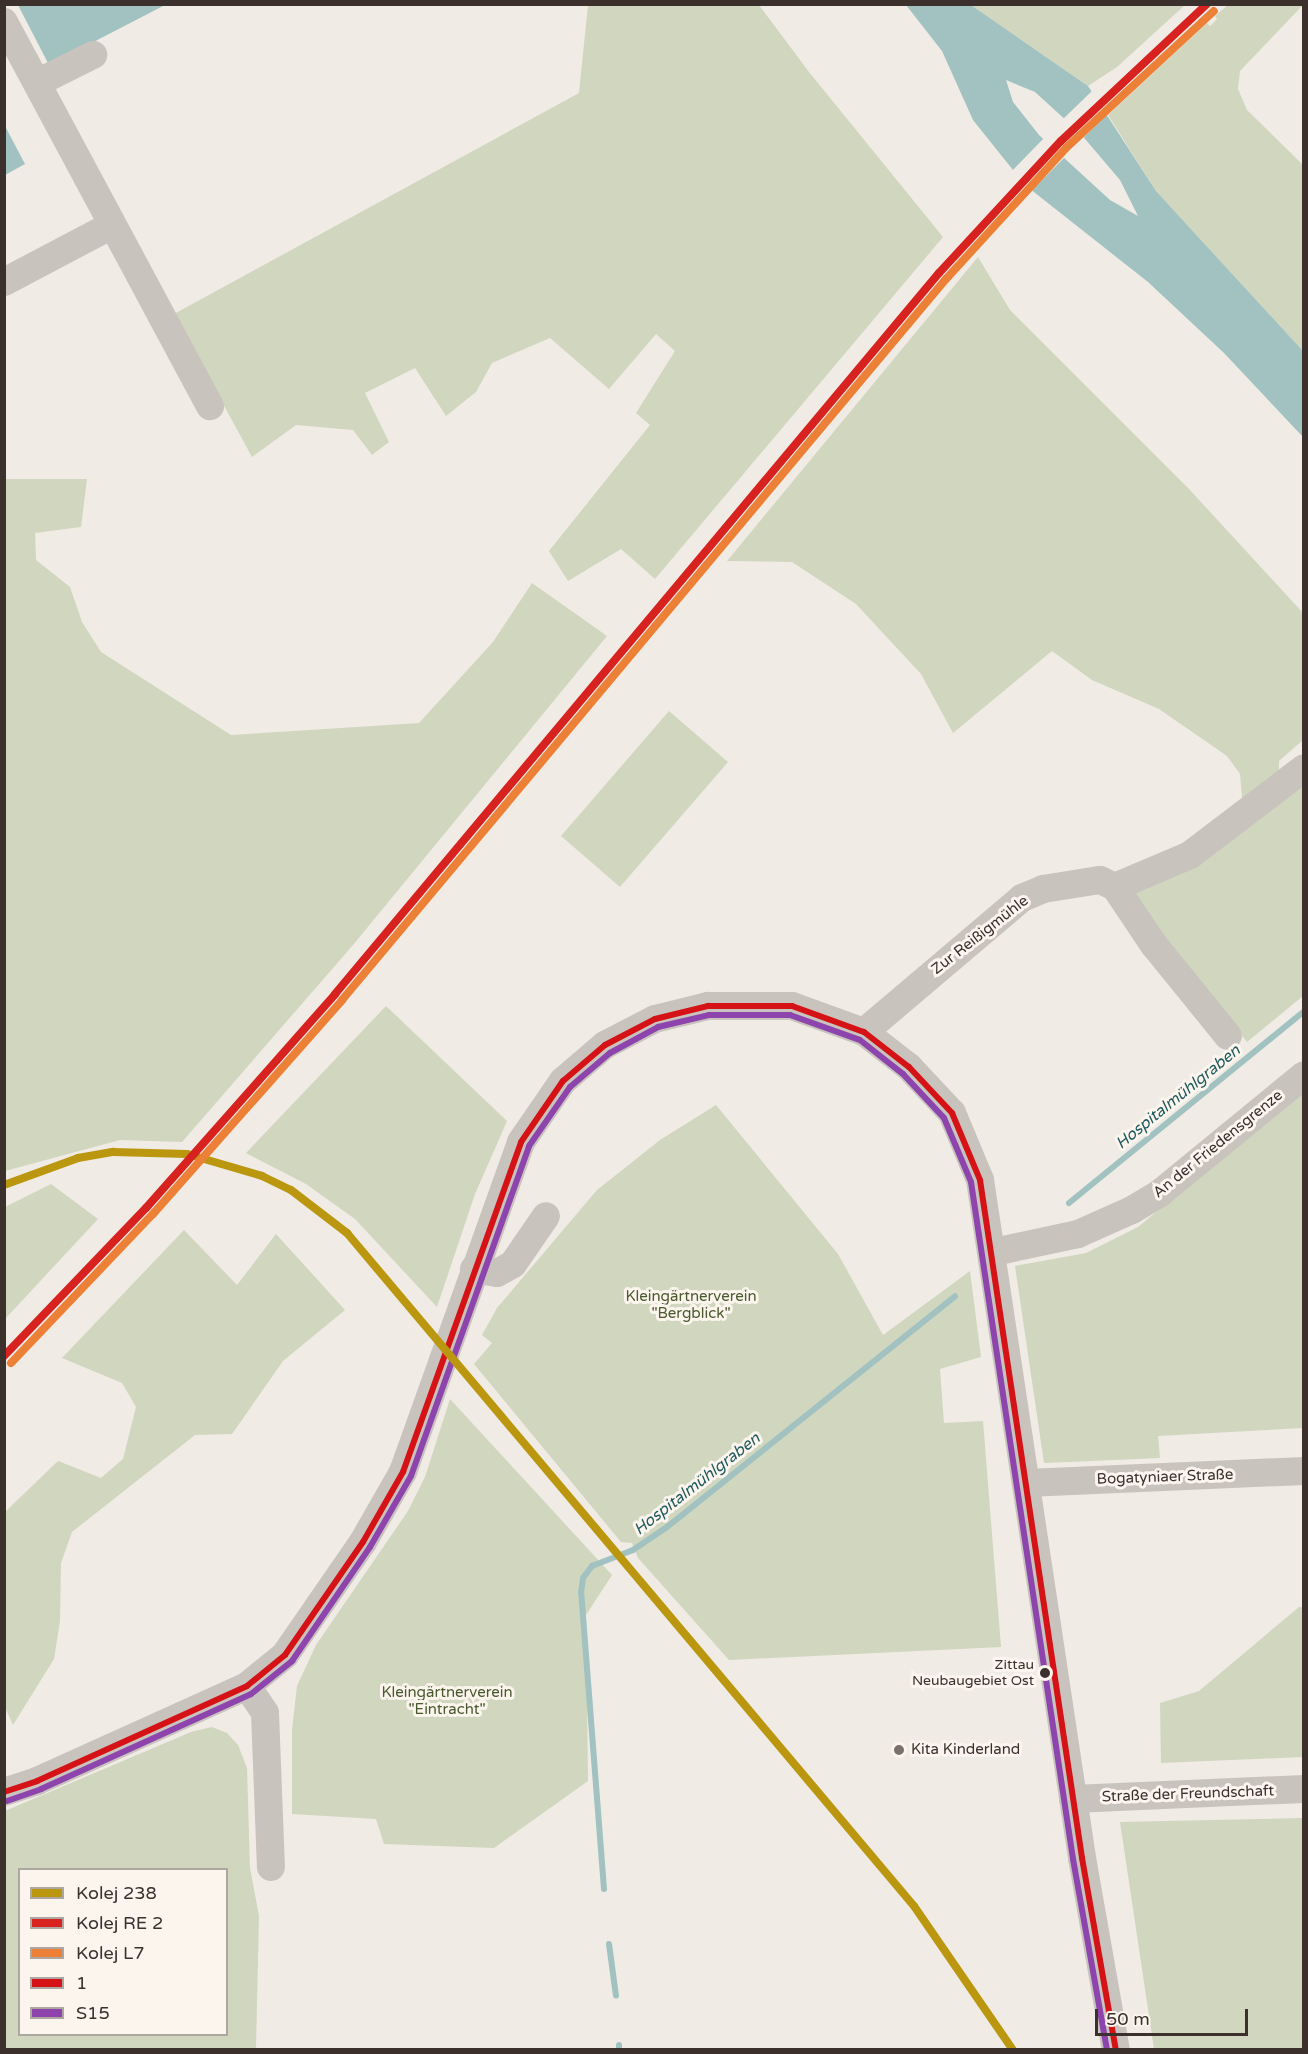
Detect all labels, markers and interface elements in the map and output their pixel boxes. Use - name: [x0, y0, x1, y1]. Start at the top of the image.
- street label: Zur Reißigmühle: [928, 892, 1032, 978]
- water label: Hospitalmühlgraben: [1112, 1041, 1244, 1153]
- street label: An der Friedensgrenze: [1150, 1086, 1286, 1202]
- park label: Kleingärtnerverein "Bergblick": [625, 1287, 757, 1322]
- water label: Hospitalmühlgraben: [630, 1429, 764, 1539]
- street label: Bogatyniaer Straße: [1096, 1466, 1234, 1488]
- place label: Zittau Neubaugebiet Ost: [912, 1657, 1034, 1690]
- marker: Zittau Neubaugebiet Ost: [1039, 1667, 1051, 1679]
- park label: Kleingärtnerverein "Eintracht": [381, 1683, 513, 1718]
- place label: Kita Kinderland: [911, 1741, 1020, 1759]
- marker: Kita Kinderland: [892, 1743, 906, 1757]
- street label: Straße der Freundschaft: [1102, 1782, 1274, 1806]
- legend: [18, 1868, 228, 2036]
- text: Kolej 238: [76, 1882, 157, 1904]
- text: Kolej RE 2: [76, 1912, 163, 1934]
- text: Kolej L7: [76, 1942, 145, 1964]
- text: 1: [76, 1972, 87, 1994]
- scale bar: [1098, 1997, 1251, 2035]
- text: S15: [76, 2002, 110, 2024]
- text: 50 m: [1106, 2008, 1150, 2030]

